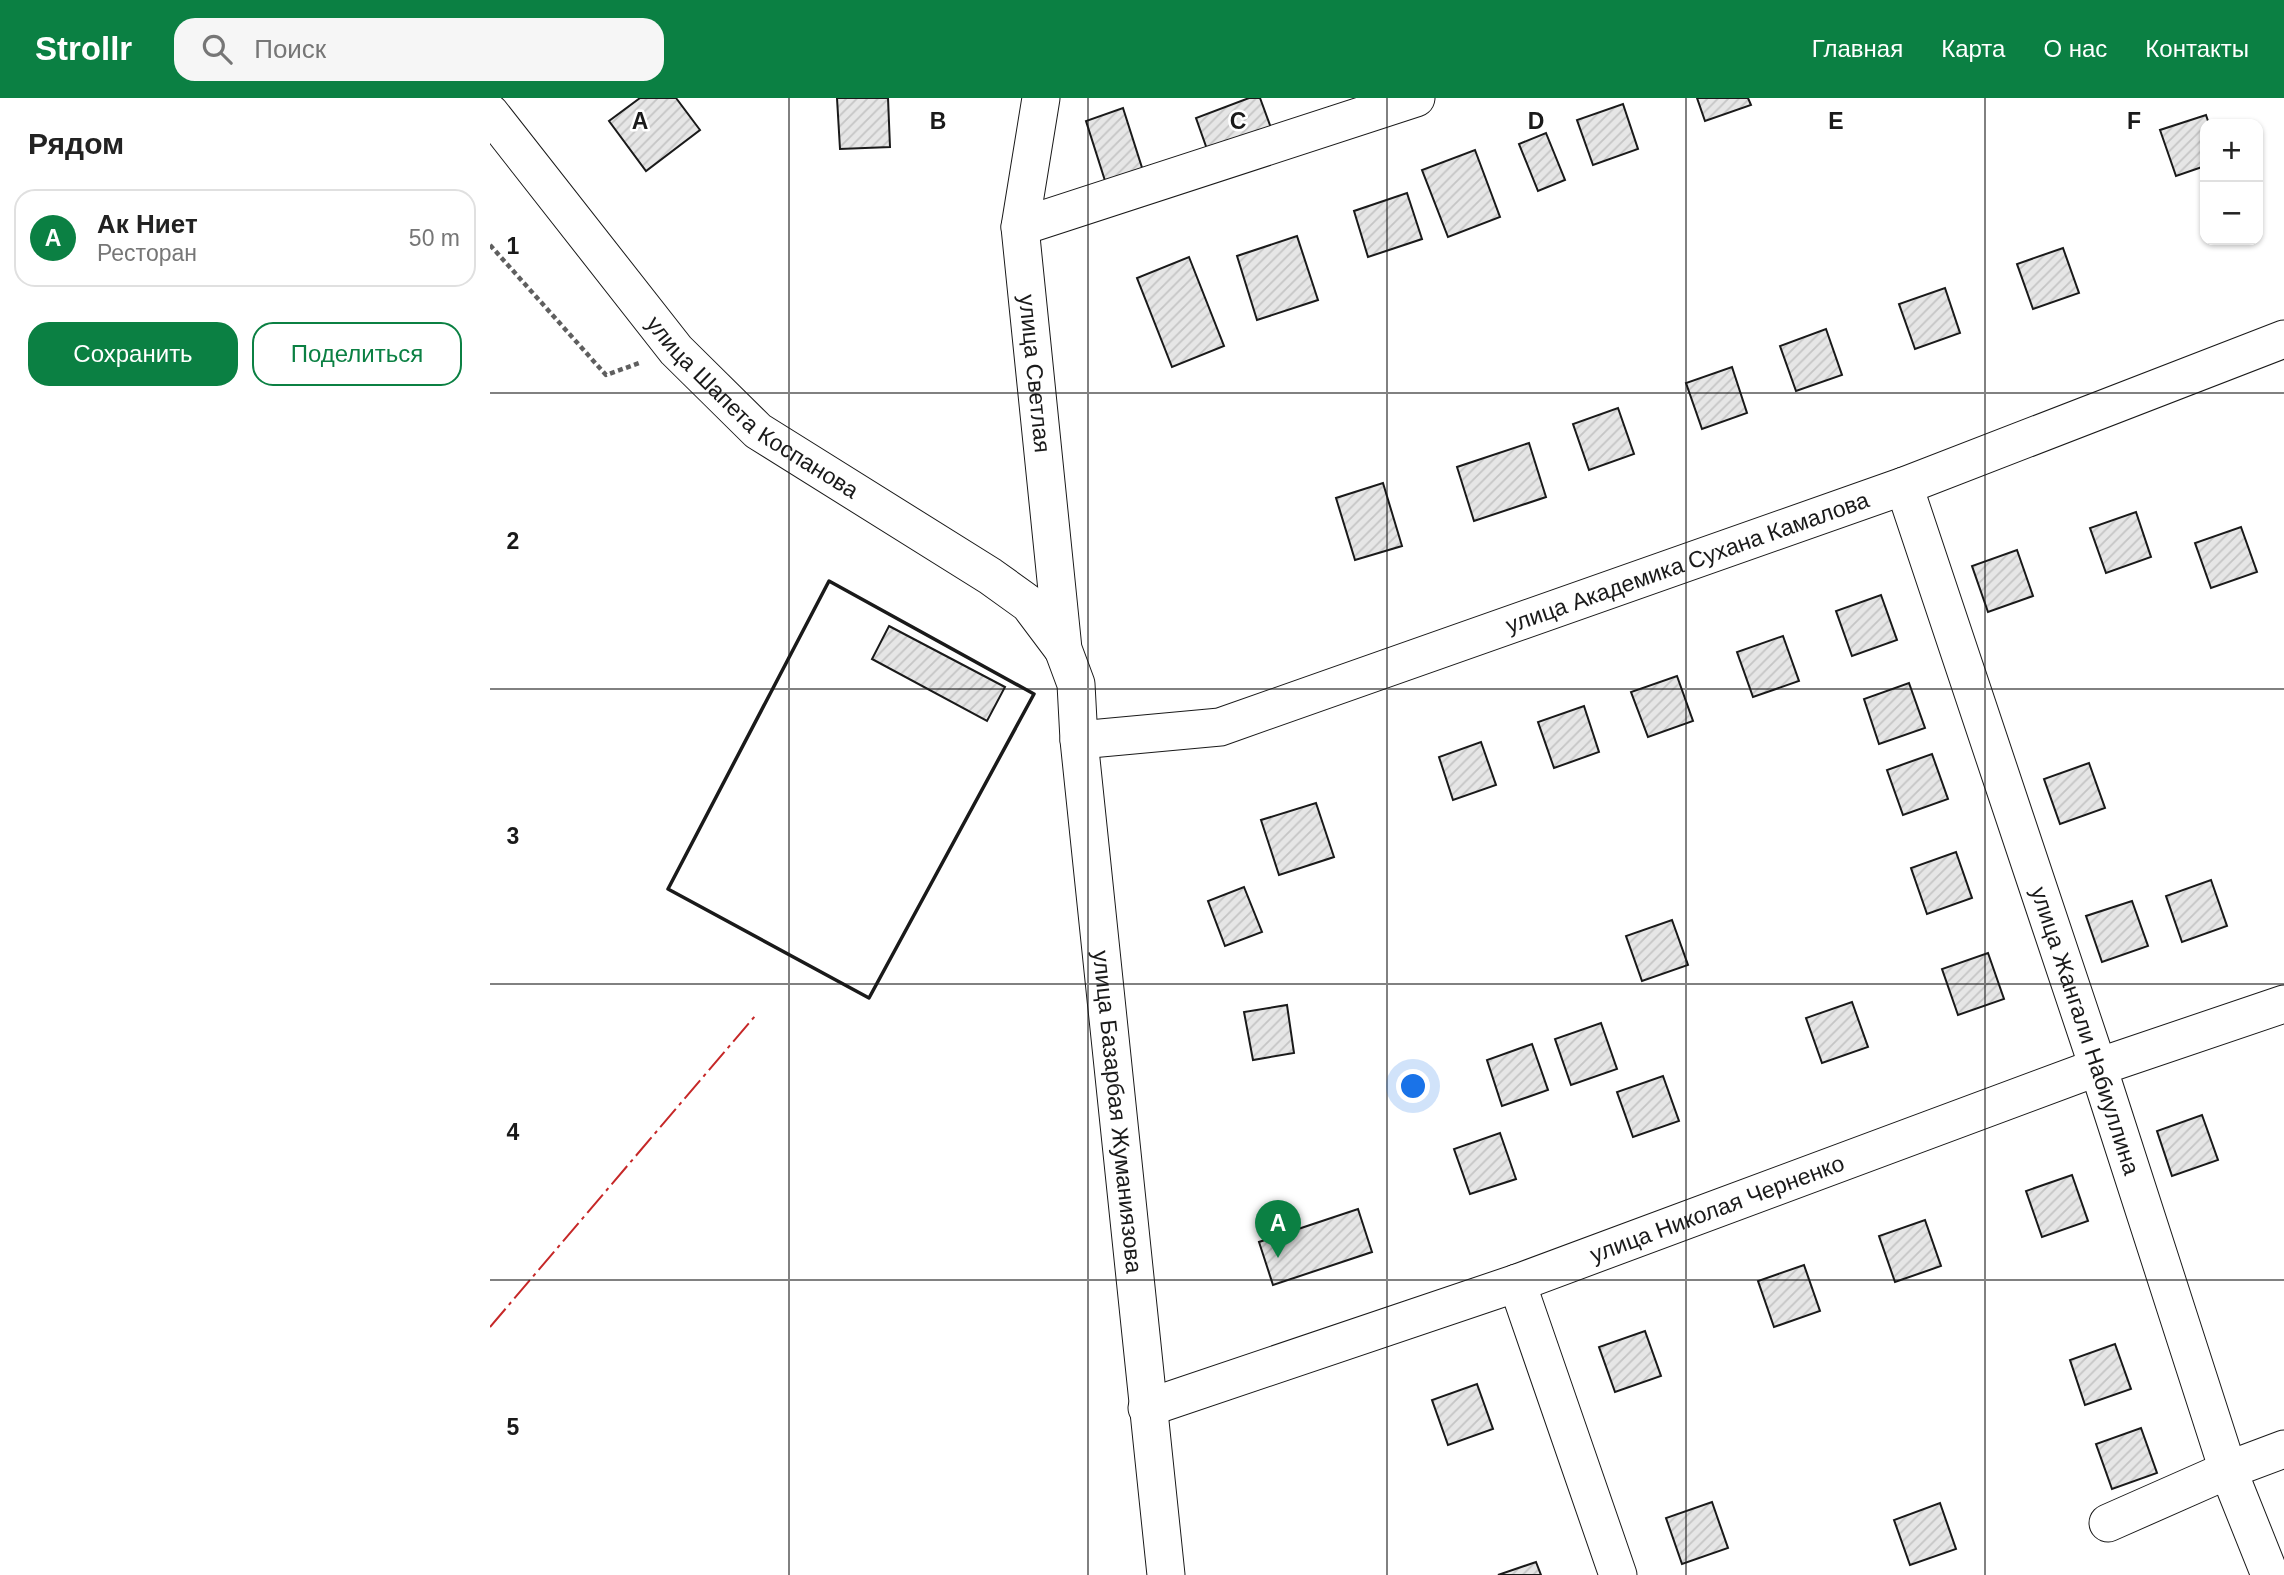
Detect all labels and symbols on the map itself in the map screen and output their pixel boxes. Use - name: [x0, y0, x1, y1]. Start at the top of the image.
- text: A: [632, 108, 648, 134]
- text: B: [930, 108, 946, 134]
- text: C: [1230, 108, 1246, 134]
- text: D: [1528, 108, 1544, 134]
- text: E: [1828, 108, 1844, 134]
- text: F: [2127, 108, 2141, 134]
- text: 1: [507, 233, 520, 259]
- street label: улица Светлая: [1014, 293, 1056, 454]
- street label: улица Шапета Коспанова: [641, 311, 863, 504]
- street label: улица Академика Сухана Камалова: [1502, 486, 1872, 638]
- text: 2: [507, 528, 519, 554]
- text: 3: [507, 823, 519, 849]
- street label: улица Жангали Набиуллина: [2026, 883, 2145, 1178]
- street label: улица Базарбая Жуманиязова: [1088, 949, 1147, 1275]
- your location: [1396, 1069, 1430, 1103]
- text: 4: [507, 1119, 520, 1145]
- street label: улица Николая Черненко: [1586, 1150, 1848, 1268]
- pin: A: [1255, 1200, 1301, 1258]
- text: 5: [507, 1414, 520, 1440]

